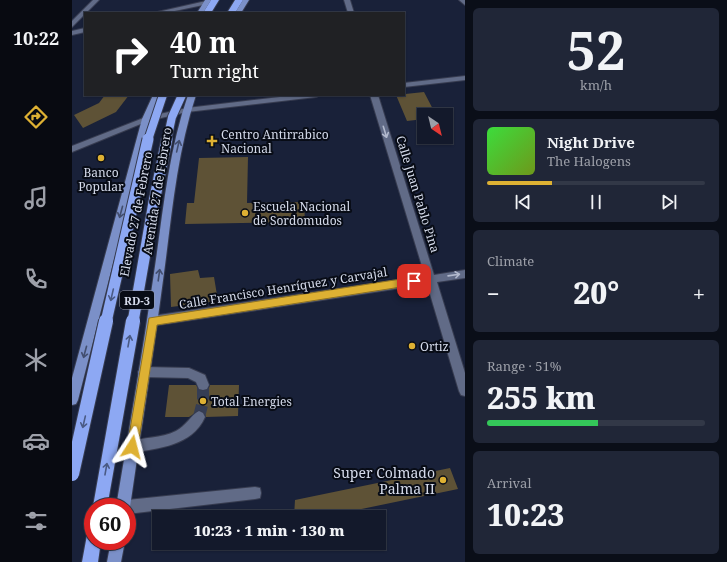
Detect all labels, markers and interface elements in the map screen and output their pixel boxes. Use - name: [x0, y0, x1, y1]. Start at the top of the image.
- text: 52: [567, 14, 625, 85]
- text: 40 m: [170, 23, 237, 61]
- text: 10:22: [13, 26, 59, 50]
- icon: right: [104, 28, 156, 80]
- text: Turn right: [170, 59, 259, 83]
- text: km/h: [580, 76, 612, 94]
- icon: directions: [22, 103, 50, 131]
- north arrow: [417, 108, 453, 144]
- map controls: [417, 108, 453, 144]
- street label: Avenida 27 de Febrero: [139, 126, 175, 256]
- place label: Centro Antirrabico Nacional: [221, 126, 329, 157]
- one-way arrow: [382, 126, 390, 138]
- text: Night Drive: [547, 132, 635, 152]
- street label: Calle Juan Pablo Pina: [392, 133, 444, 255]
- marker: Centro Antirrabico Nacional: [206, 135, 218, 147]
- one-way arrow: [175, 140, 183, 153]
- street label: Elevado 27 de Febrero: [116, 150, 156, 278]
- text: The Halogens: [547, 152, 631, 170]
- marker: Banco Popular: [96, 153, 106, 163]
- place label: Banco Popular: [78, 164, 124, 195]
- icon: music: [22, 184, 50, 212]
- icon: previous: [512, 191, 534, 213]
- icon: pause: [585, 191, 607, 213]
- icon: next: [658, 191, 680, 213]
- place label: Escuela Nacional de Sordomudos: [253, 198, 351, 229]
- one-way arrow: [117, 206, 124, 219]
- marker: Escuela Nacional de Sordomudos: [240, 208, 250, 218]
- text: Climate: [487, 252, 534, 270]
- street label: Calle Francisco Henríquez y Carvajal: [178, 263, 389, 313]
- pin: [397, 264, 431, 298]
- icon: phone: [22, 265, 50, 293]
- one-way arrow: [155, 269, 163, 282]
- icon: arrive: [403, 270, 425, 292]
- one-way arrow: [447, 271, 460, 279]
- text: 20°: [573, 272, 619, 313]
- text: −: [487, 278, 500, 308]
- text: +: [693, 278, 705, 308]
- one-way arrow: [108, 289, 116, 302]
- road number: RD-3: [120, 291, 154, 309]
- one-way arrow: [125, 335, 133, 348]
- place label: Ortiz: [420, 338, 449, 355]
- marker: Ortiz: [407, 341, 417, 351]
- one-way arrow: [80, 345, 88, 358]
- icon: climate: [22, 346, 50, 374]
- text: Range · 51%: [487, 357, 561, 375]
- text: 255 km: [487, 377, 596, 418]
- place label: Total Energies: [211, 393, 292, 410]
- marker: Total Energies: [198, 396, 208, 406]
- one-way arrow: [79, 416, 87, 429]
- position arrow: [111, 426, 153, 468]
- icon: car: [22, 427, 50, 455]
- one-way arrow: [103, 462, 111, 475]
- place label: Super Colmado Palma II: [333, 463, 435, 498]
- text: Arrival: [487, 474, 531, 492]
- marker: Super Colmado Palma II: [438, 475, 448, 485]
- text: 10:23: [487, 494, 564, 535]
- speed limit sign: 60: [84, 498, 136, 550]
- icon: filters: [22, 507, 50, 535]
- text: 10:23 · 1 min · 130 m: [193, 520, 345, 540]

